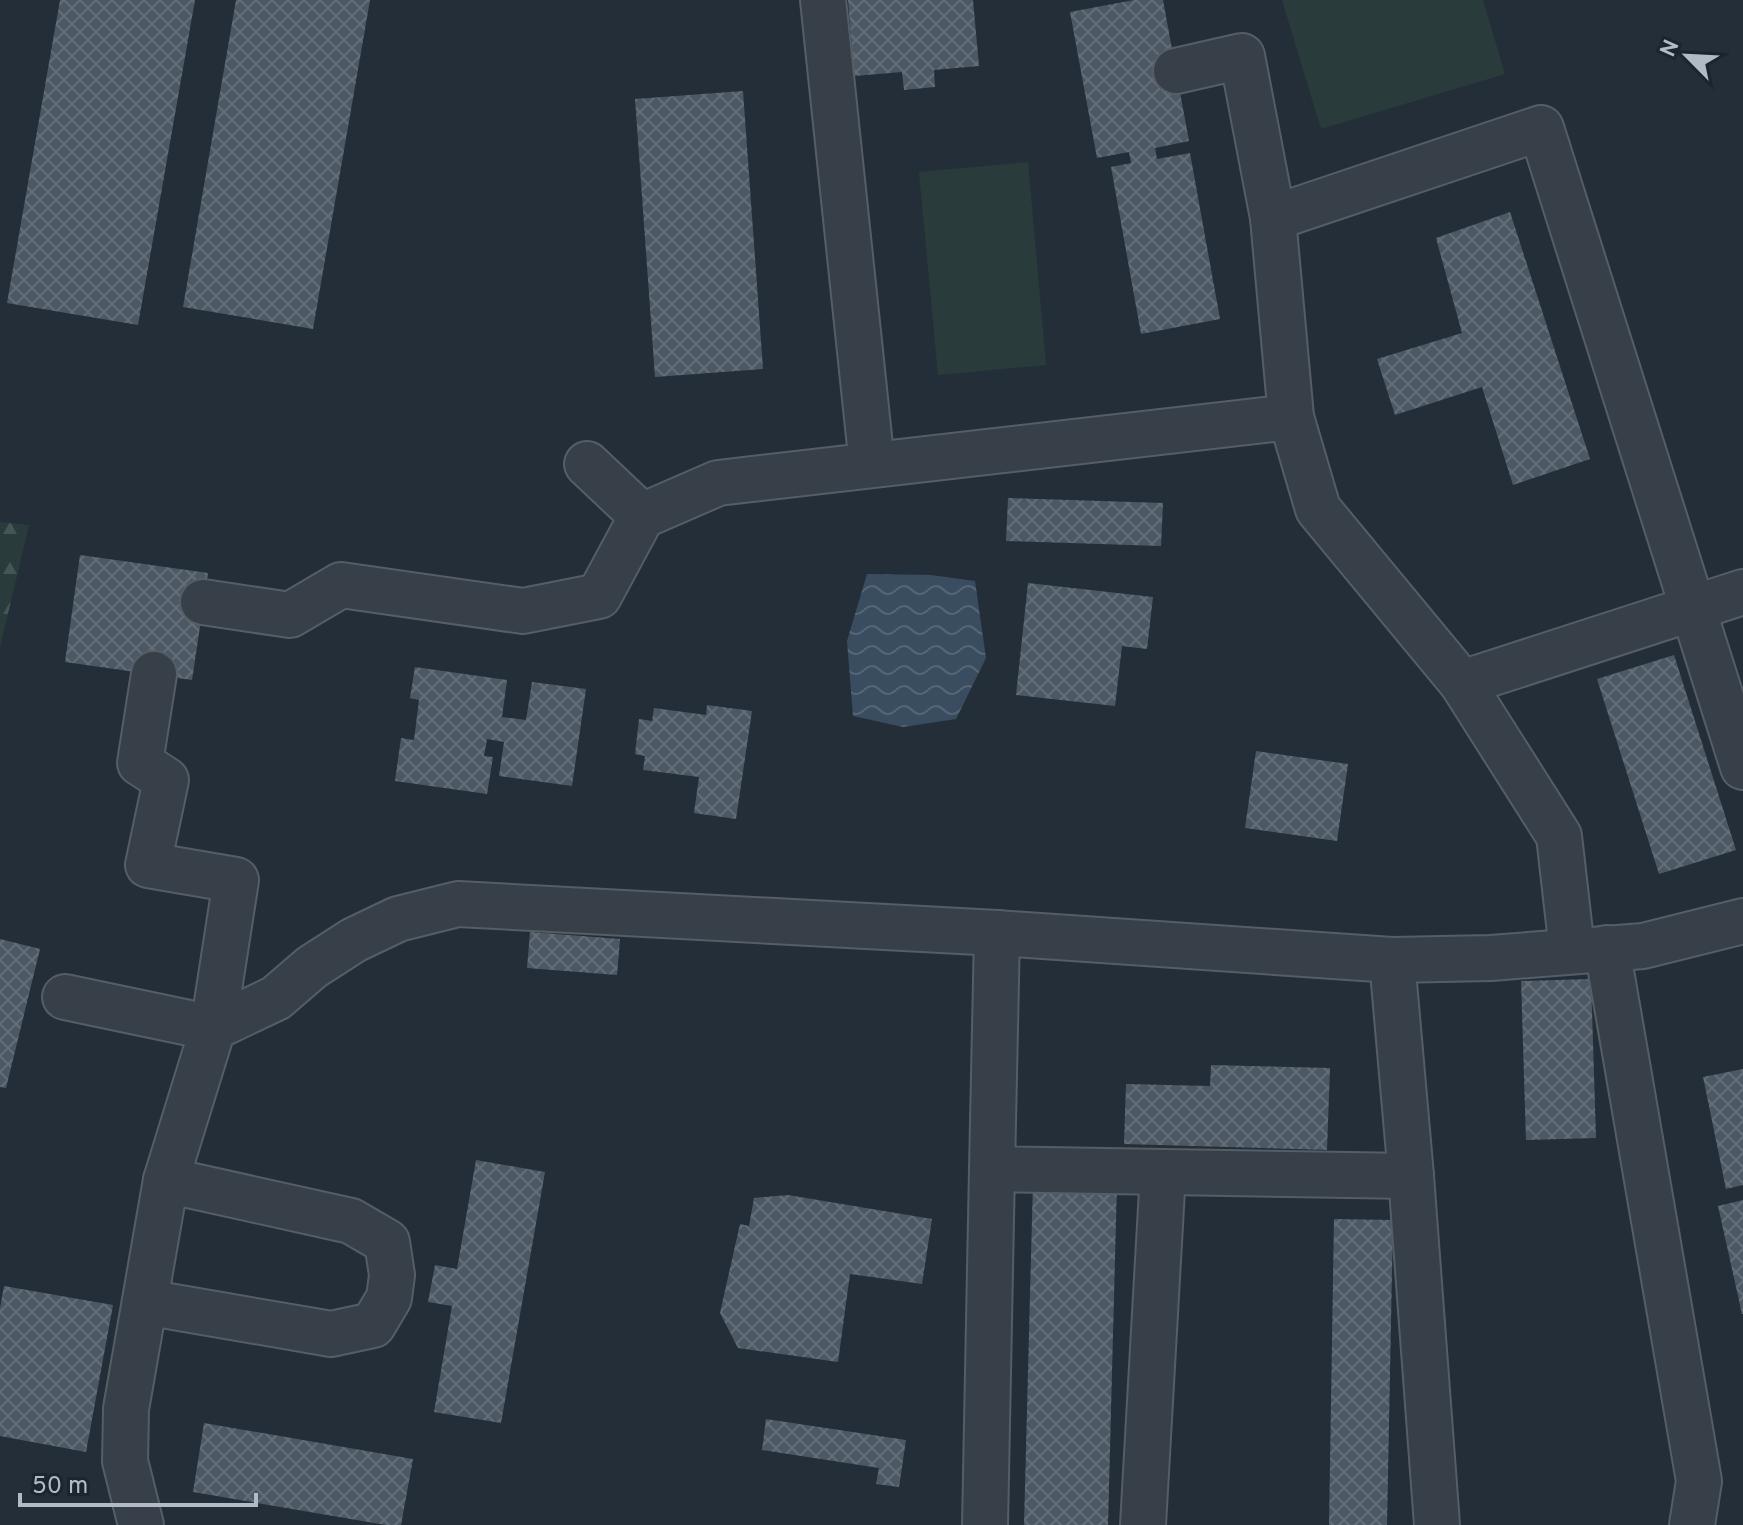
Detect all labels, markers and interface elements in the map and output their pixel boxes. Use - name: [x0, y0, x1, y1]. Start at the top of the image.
- north arrow: [1647, 16, 1727, 96]
- text: N: [1655, 36, 1687, 62]
- scale bar: [20, 1457, 256, 1507]
- text: 50 m: [32, 1472, 88, 1502]

